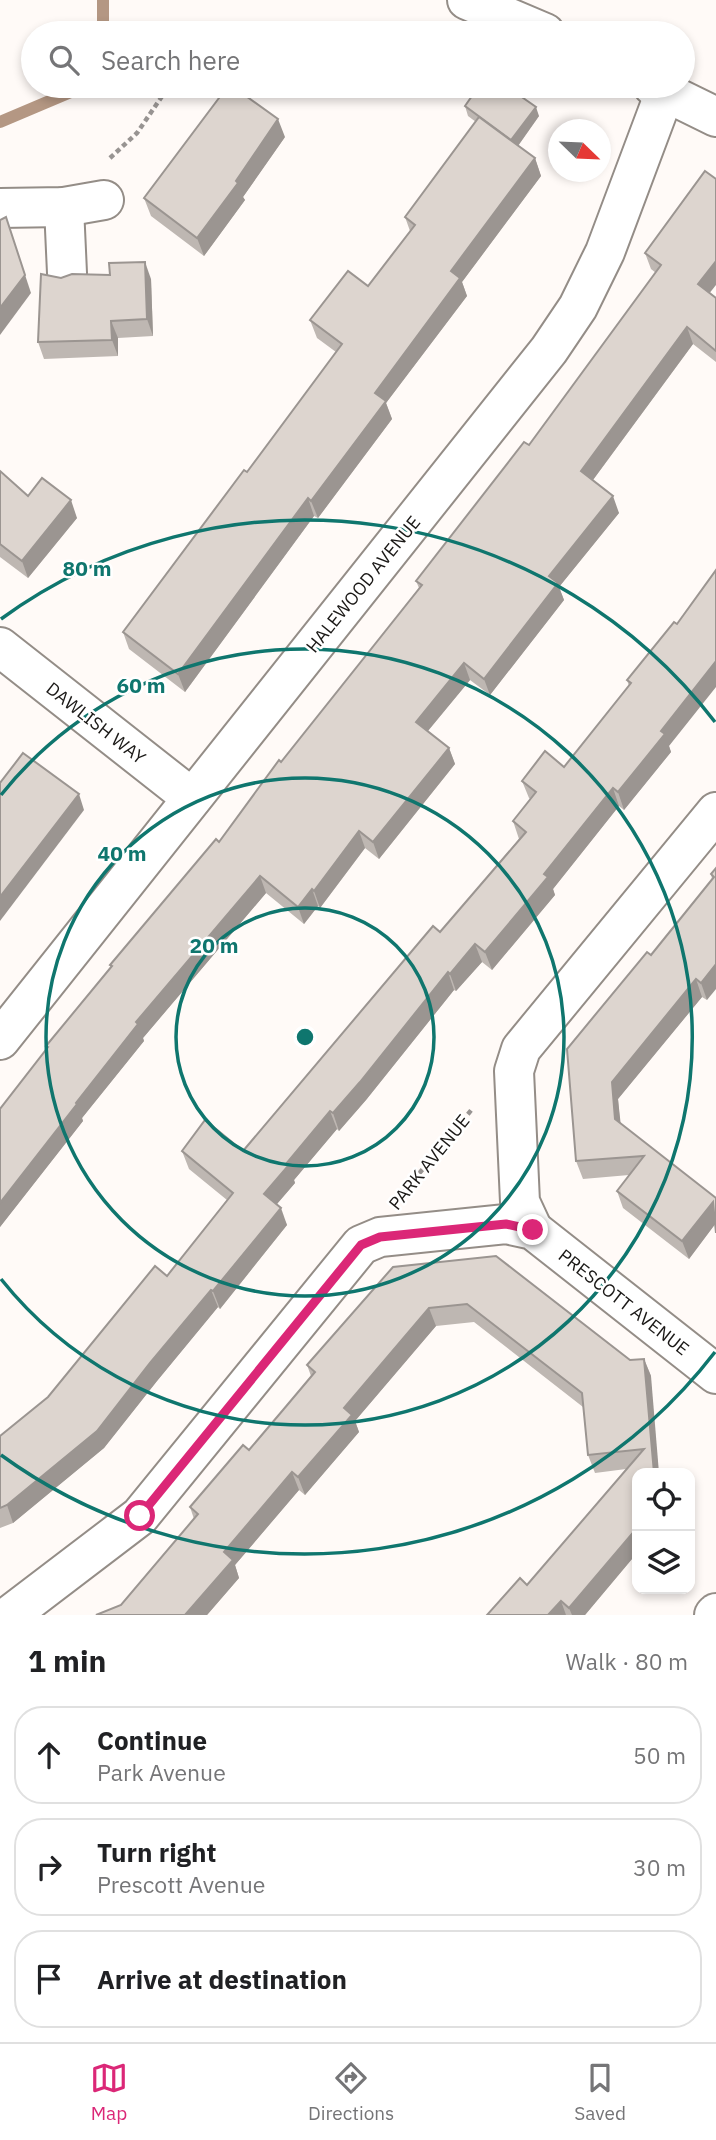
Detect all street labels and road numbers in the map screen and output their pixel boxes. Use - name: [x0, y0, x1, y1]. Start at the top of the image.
- street label: HALEWOOD AVENUE: [301, 511, 425, 657]
- street label: DAWLISH WAY: [42, 677, 151, 769]
- street label: PARK AVENUE: [383, 1109, 475, 1215]
- street label: PRESCOTT AVENUE: [554, 1244, 694, 1360]

